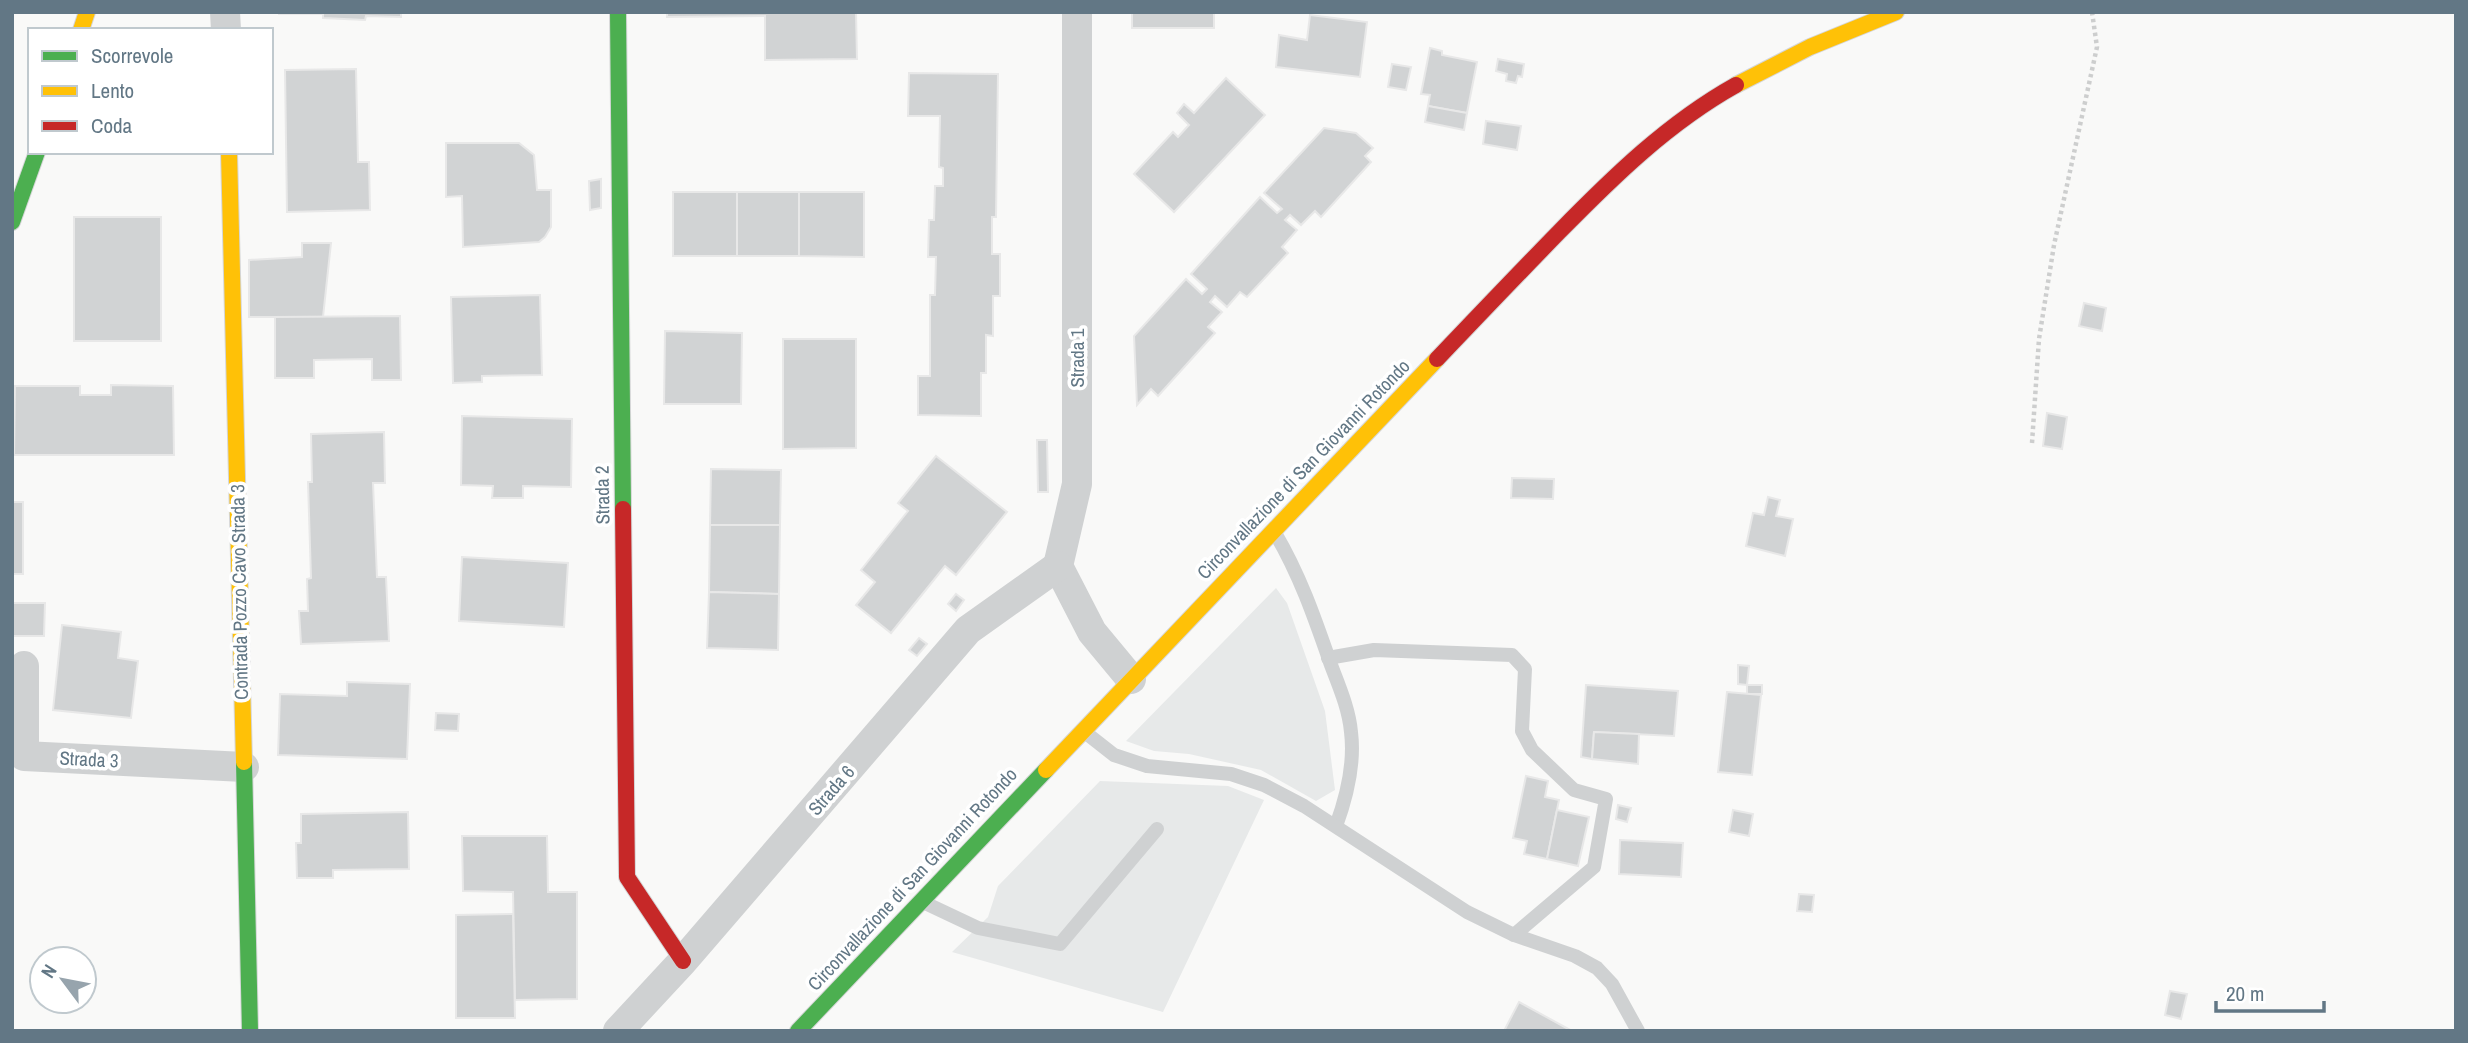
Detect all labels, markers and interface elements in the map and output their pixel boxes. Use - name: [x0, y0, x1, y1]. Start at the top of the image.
- legend: [28, 28, 273, 154]
- text: Scorrevole: [91, 41, 173, 70]
- text: Lento: [91, 76, 134, 105]
- text: Coda: [91, 111, 133, 140]
- street label: Strada 1: [1064, 328, 1090, 387]
- street label: Circonvallazione di San Giovanni Rotondo: [1191, 353, 1415, 585]
- street label: Strada 2: [588, 465, 616, 525]
- street label: Contrada Pozzo Cavo Strada 3: [224, 484, 254, 700]
- street label: Strada 3: [59, 744, 119, 774]
- street label: Strada 6: [802, 759, 860, 821]
- street label: Circonvallazione di San Giovanni Rotondo: [801, 762, 1023, 996]
- north arrow: [28, 945, 98, 1015]
- text: N: [35, 959, 63, 983]
- scale bar: [2216, 970, 2324, 1014]
- text: 20 m: [2226, 979, 2264, 1008]

